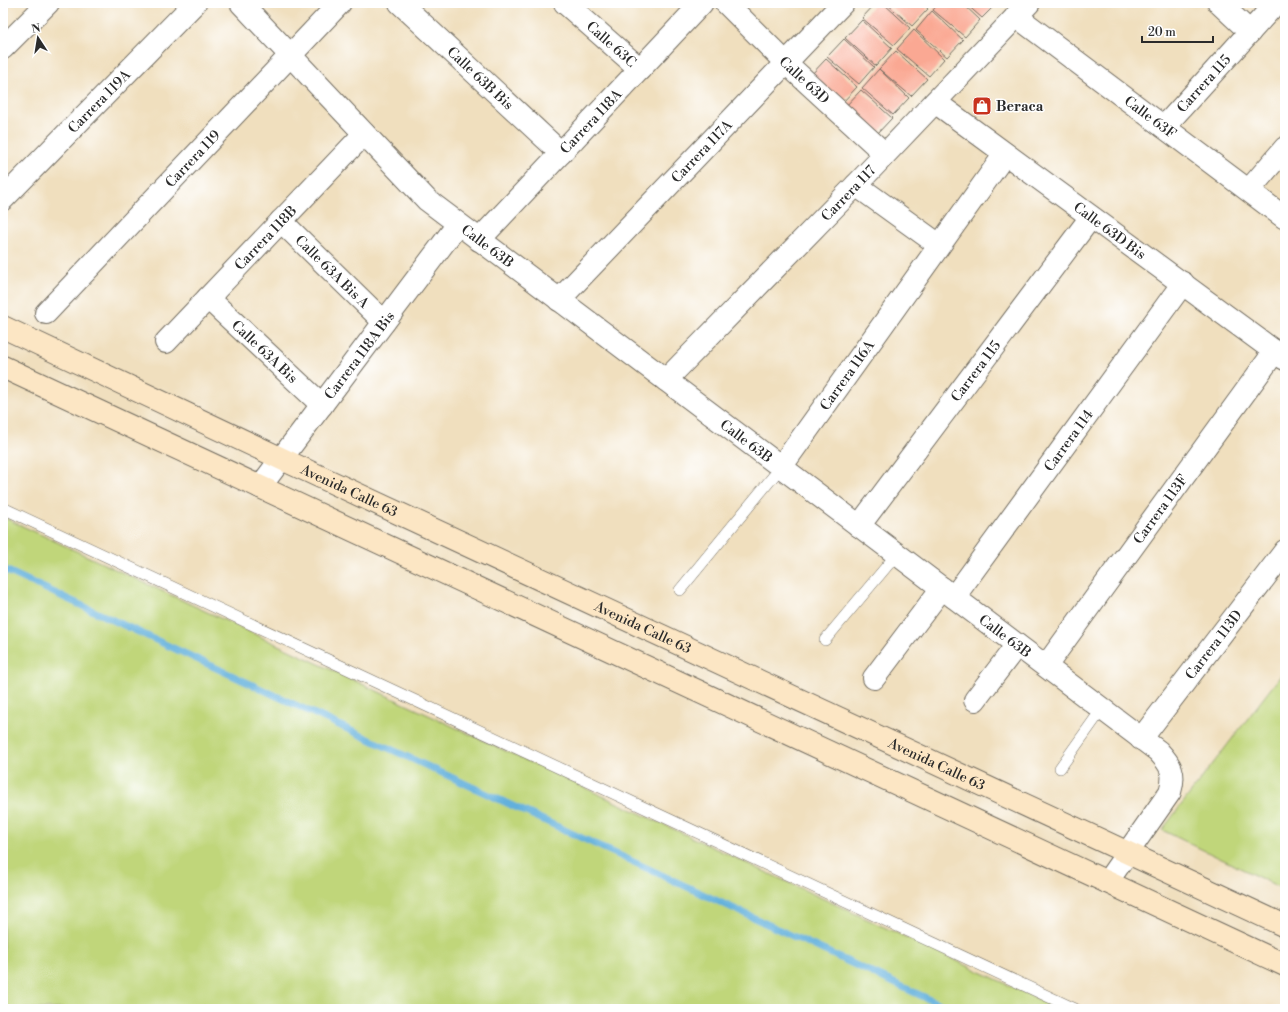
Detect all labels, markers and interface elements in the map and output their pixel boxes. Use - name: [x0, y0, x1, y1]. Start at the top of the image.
- north arrow: [18, 18, 58, 58]
- street label: Calle 63C: [582, 18, 640, 72]
- scale bar: [1142, 18, 1213, 44]
- text: N: [30, 21, 42, 37]
- text: 20 m: [1148, 25, 1176, 40]
- street label: Calle 63B Bis: [443, 43, 517, 114]
- street label: Carrera 115: [1173, 51, 1235, 117]
- street label: Calle 63D: [775, 53, 833, 108]
- street label: Carrera 119A: [64, 66, 135, 137]
- street label: Carrera 118A: [557, 85, 627, 158]
- street label: Calle 63F: [1120, 92, 1179, 143]
- shop icon: Beraca: [971, 95, 993, 117]
- place label: Beraca: [996, 98, 1044, 116]
- street label: Carrera 117A: [668, 116, 737, 187]
- street label: Carrera 119: [162, 127, 225, 192]
- street label: Carrera 117: [818, 162, 880, 225]
- street label: Calle 63D Bis: [1069, 199, 1149, 264]
- street label: Carrera 118B: [231, 202, 301, 275]
- street label: Calle 63B: [457, 221, 517, 272]
- street label: Calle 63A Bis A: [291, 232, 373, 313]
- street label: Carrera 118A Bis: [321, 308, 399, 404]
- street label: Calle 63A Bis: [227, 317, 301, 388]
- street label: Carrera 116A: [816, 337, 879, 414]
- street label: Carrera 115: [947, 337, 1005, 406]
- street label: Carrera 114: [1041, 406, 1098, 475]
- street label: Calle 63B: [716, 416, 776, 467]
- street label: Avenida Calle 63: [297, 461, 401, 522]
- street label: Carrera 113F: [1130, 471, 1192, 548]
- street label: Avenida Calle 63: [590, 597, 694, 658]
- street label: Carrera 113D: [1182, 607, 1247, 684]
- street label: Calle 63B: [975, 611, 1034, 662]
- street label: Avenida Calle 63: [884, 734, 988, 795]

